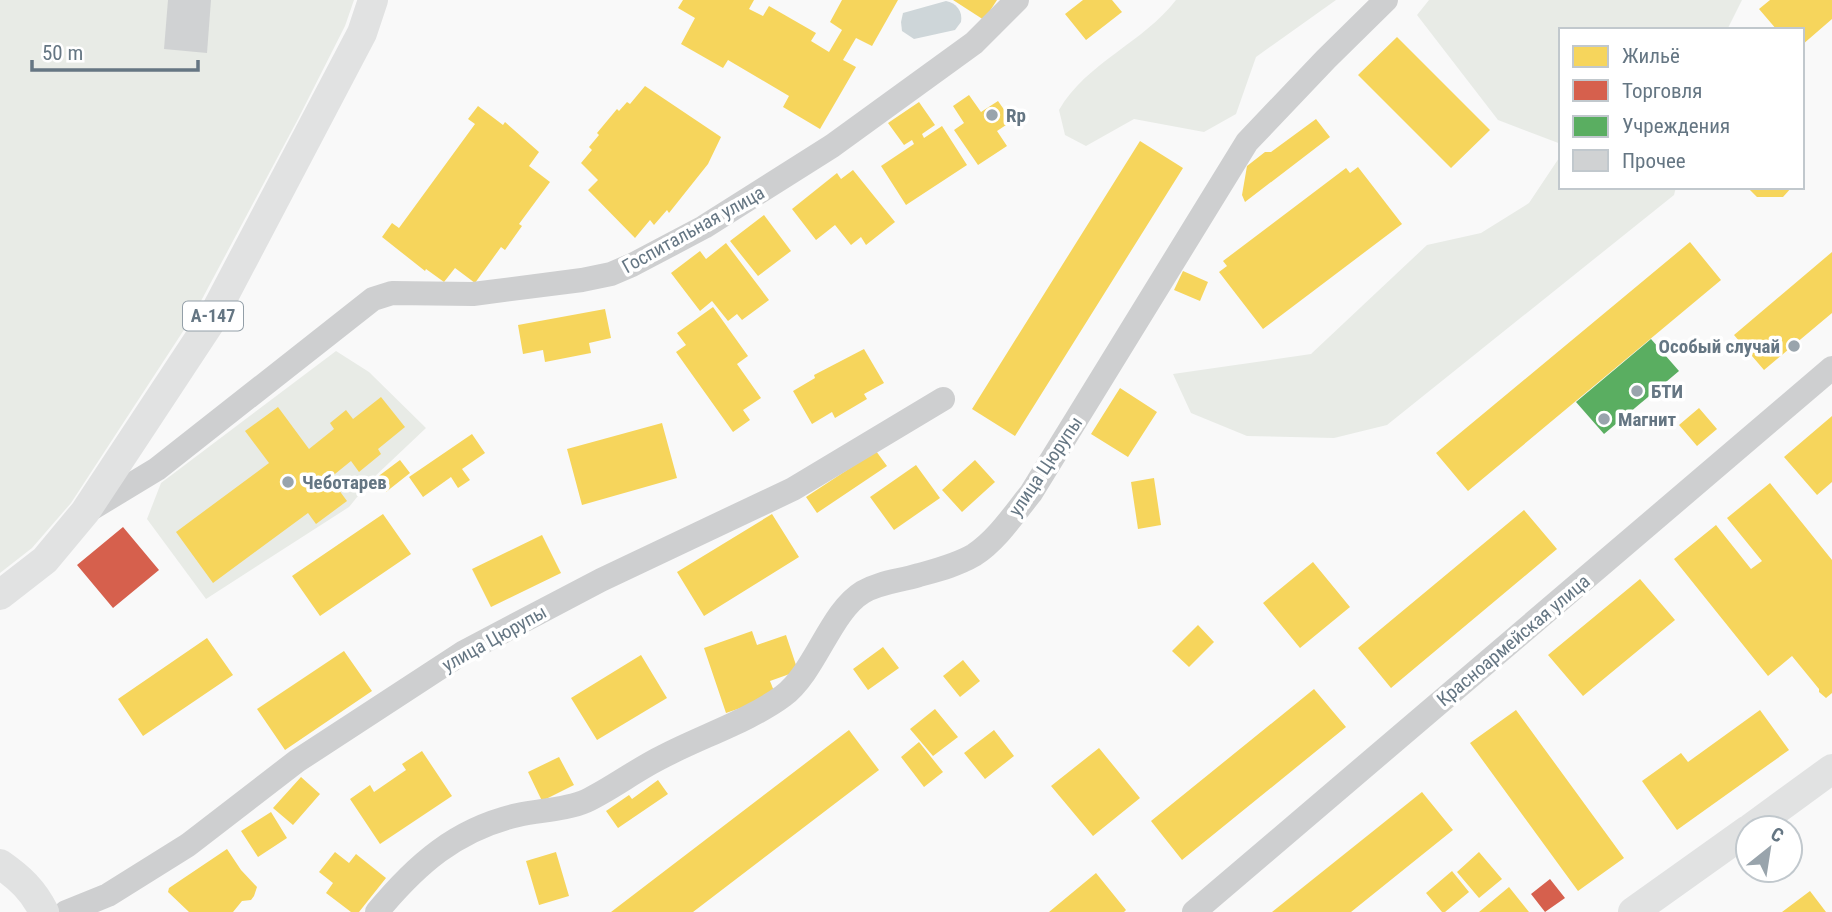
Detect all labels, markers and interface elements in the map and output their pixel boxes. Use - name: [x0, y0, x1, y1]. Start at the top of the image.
- scale bar: [32, 28, 198, 72]
- legend: [1559, 28, 1804, 189]
- text: 50 m: [42, 41, 83, 65]
- text: Жильё: [1622, 44, 1680, 68]
- text: Торговля: [1622, 79, 1702, 103]
- place label: Rp: [1006, 104, 1026, 127]
- marker: Rp: [984, 107, 1000, 123]
- text: Учреждения: [1622, 114, 1730, 138]
- text: Прочее: [1622, 149, 1686, 173]
- street label: Госпитальная улица: [618, 181, 768, 278]
- road number: А-147: [183, 302, 243, 330]
- place label: Особый случай: [1659, 335, 1780, 358]
- marker: Особый случай: [1786, 338, 1802, 354]
- place label: БТИ: [1651, 380, 1683, 403]
- marker: БТИ: [1629, 383, 1645, 399]
- place label: Магнит: [1618, 408, 1676, 431]
- marker: Магнит: [1596, 411, 1612, 427]
- street label: улица Цюрупы: [1004, 412, 1087, 521]
- place label: Чеботарев: [302, 471, 387, 494]
- marker: Чеботарев: [280, 474, 296, 490]
- street label: Красноармейская улица: [1432, 570, 1595, 711]
- street label: улица Цюрупы: [438, 600, 550, 677]
- north arrow: [1734, 814, 1804, 884]
- text: С: [1767, 822, 1788, 847]

